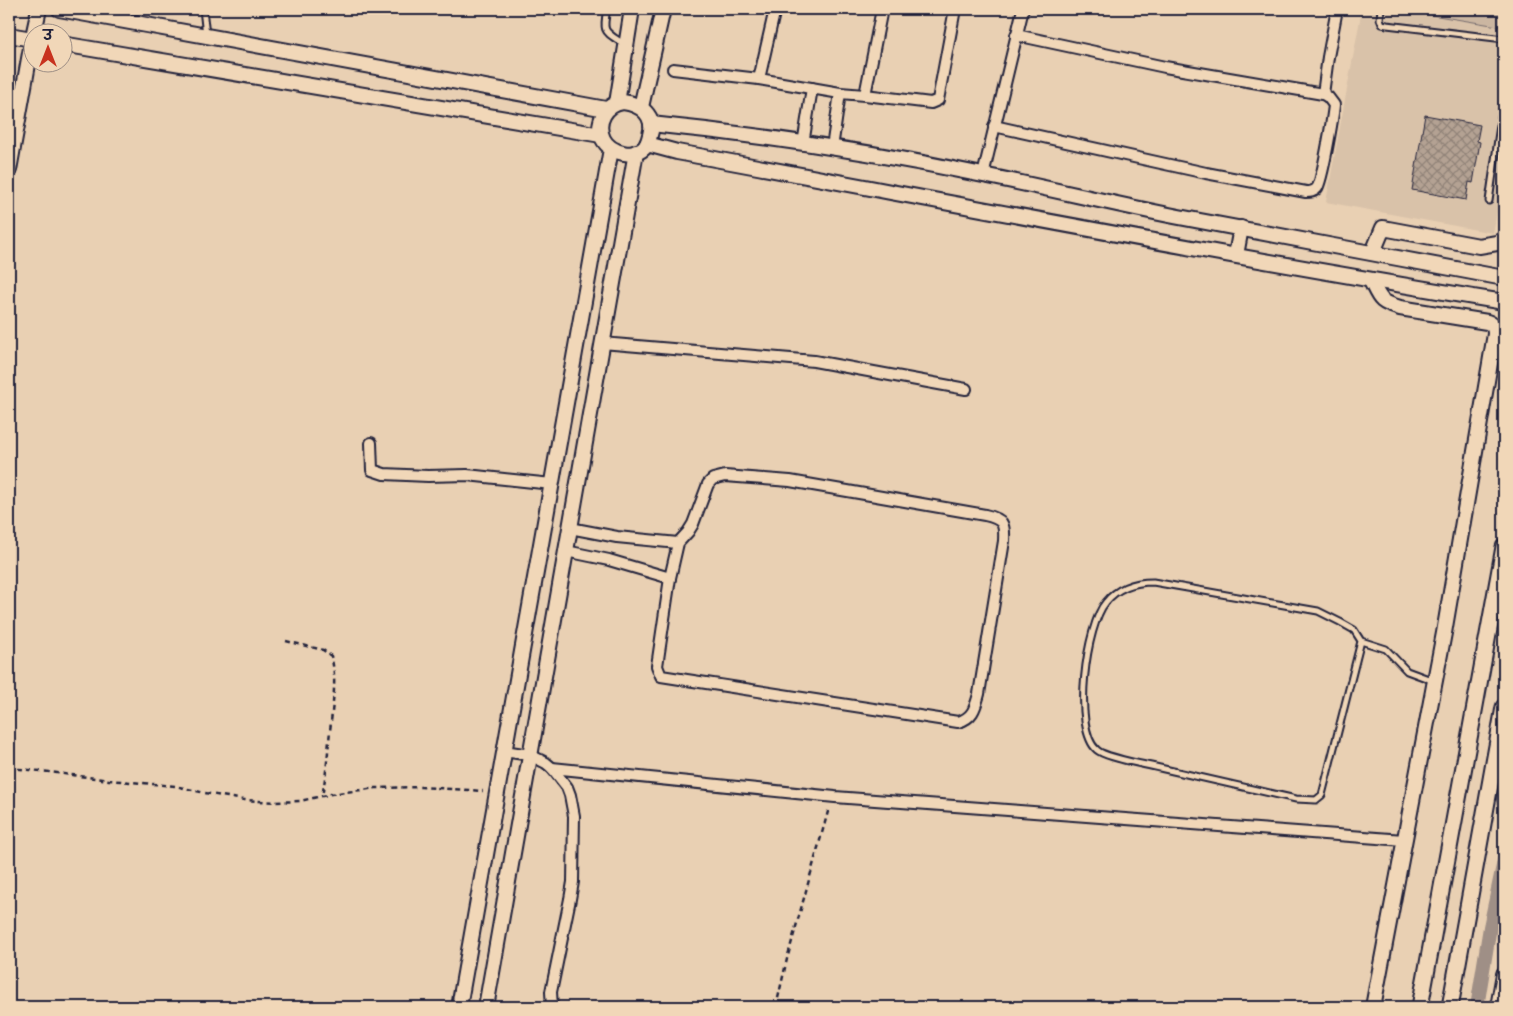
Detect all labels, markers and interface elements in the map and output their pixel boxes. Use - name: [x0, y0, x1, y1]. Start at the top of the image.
- north arrow: [22, 22, 72, 72]
- text: उ: [41, 23, 54, 48]

